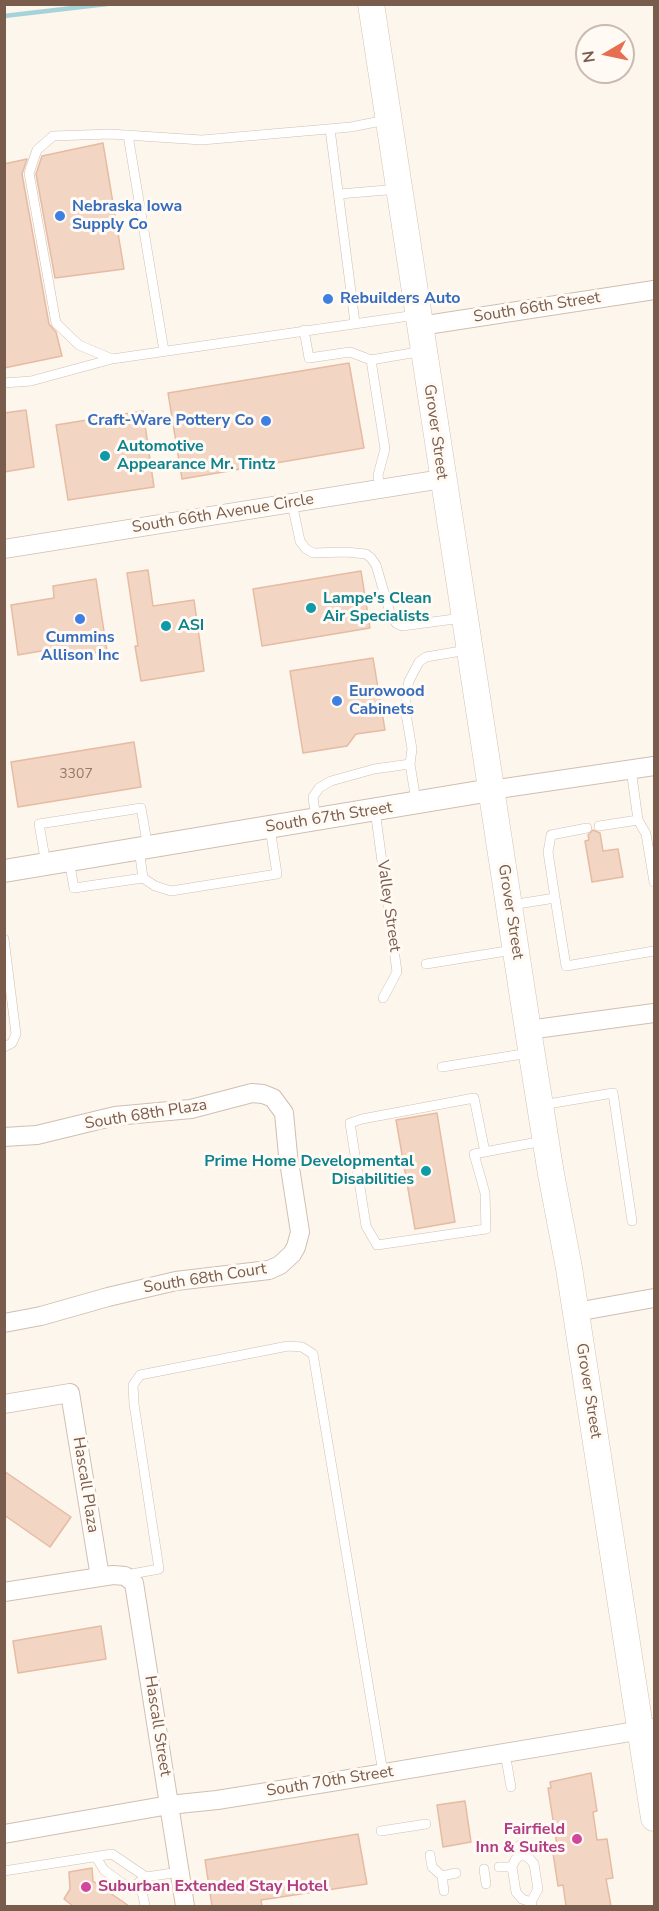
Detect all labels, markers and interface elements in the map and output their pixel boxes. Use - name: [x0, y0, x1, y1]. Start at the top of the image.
- north arrow: [575, 24, 635, 84]
- text: N: [577, 49, 601, 64]
- place label: Nebraska Iowa Supply Co: [72, 197, 182, 235]
- marker: Nebraska Iowa Supply Co: [53, 209, 67, 223]
- street label: South 66th Street: [472, 288, 602, 328]
- place label: Rebuilders Auto: [340, 289, 460, 309]
- marker: Rebuilders Auto: [321, 292, 335, 306]
- street label: Grover Street: [419, 383, 451, 481]
- place label: Craft-Ware Pottery Co: [87, 411, 254, 431]
- marker: Craft-Ware Pottery Co: [259, 414, 273, 428]
- place label: Automotive Appearance Mr. Tintz: [117, 437, 275, 475]
- marker: Automotive Appearance Mr. Tintz: [98, 449, 112, 463]
- street label: South 66th Avenue Circle: [131, 490, 315, 538]
- place label: Lampe's Clean Air Specialists: [323, 589, 432, 627]
- marker: Lampe's Clean Air Specialists: [304, 601, 318, 615]
- marker: Cummins Allison Inc: [73, 612, 87, 626]
- place label: ASI: [178, 616, 204, 636]
- marker: ASI: [159, 619, 173, 633]
- place label: Cummins Allison Inc: [41, 628, 119, 666]
- place label: Eurowood Cabinets: [349, 682, 425, 720]
- marker: Eurowood Cabinets: [330, 694, 344, 708]
- house number: 3307: [59, 767, 93, 783]
- street label: South 67th Street: [264, 798, 394, 838]
- street label: Valley Street: [372, 859, 404, 953]
- street label: Grover Street: [493, 863, 527, 961]
- street label: South 68th Plaza: [83, 1096, 209, 1134]
- place label: Prime Home Developmental Disabilities: [204, 1152, 414, 1190]
- marker: Prime Home Developmental Disabilities: [419, 1164, 433, 1178]
- street label: South 68th Court: [142, 1260, 268, 1298]
- street label: Grover Street: [571, 1342, 605, 1440]
- street label: Hascall Plaza: [68, 1436, 102, 1534]
- street label: Hascall Street: [140, 1674, 174, 1778]
- street label: South 70th Street: [265, 1762, 395, 1802]
- place label: Fairfield Inn & Suites: [476, 1820, 565, 1858]
- marker: Fairfield Inn & Suites: [570, 1832, 584, 1846]
- place label: Suburban Extended Stay Hotel: [98, 1877, 328, 1897]
- marker: Suburban Extended Stay Hotel: [79, 1880, 93, 1894]

